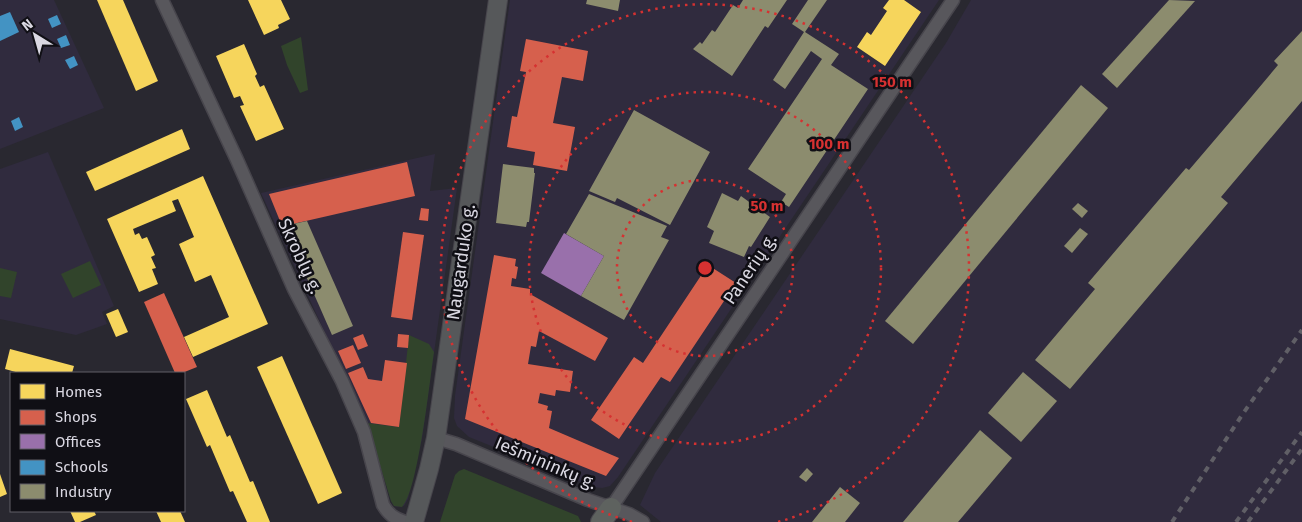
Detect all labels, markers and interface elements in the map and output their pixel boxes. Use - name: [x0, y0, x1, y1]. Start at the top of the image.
- north arrow: [10, 10, 60, 60]
- text: N: [19, 15, 36, 35]
- text: 150 m: [872, 73, 912, 91]
- text: 100 m: [809, 135, 849, 153]
- text: 50 m: [750, 197, 784, 215]
- street label: Naugarduko g.: [442, 203, 480, 321]
- street label: Skroblų g.: [273, 215, 327, 297]
- street label: Panerių g.: [718, 229, 782, 309]
- centre of rings: [696, 259, 714, 277]
- legend: [10, 372, 185, 512]
- text: Homes: [55, 383, 102, 401]
- text: Shops: [55, 408, 97, 426]
- street label: Iešmininkų g.: [492, 432, 600, 494]
- text: Offices: [55, 433, 101, 451]
- text: Schools: [55, 458, 108, 476]
- text: Industry: [55, 483, 112, 501]

